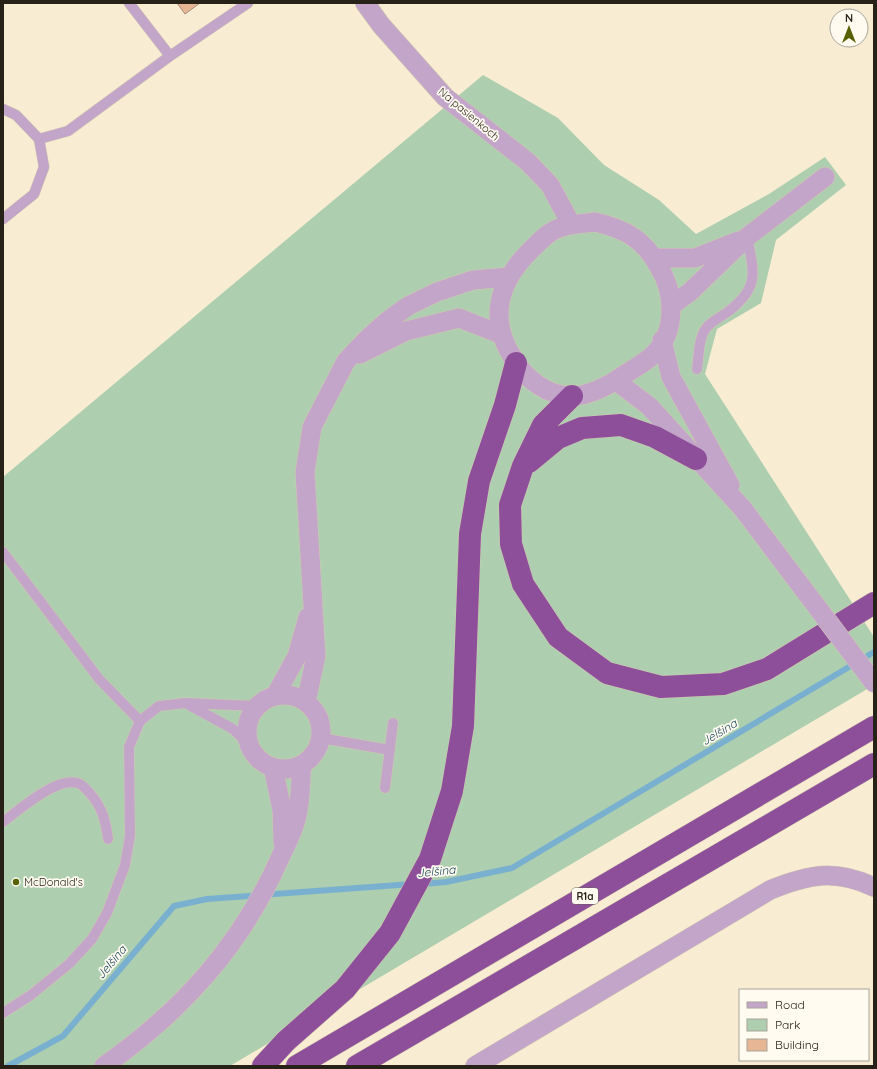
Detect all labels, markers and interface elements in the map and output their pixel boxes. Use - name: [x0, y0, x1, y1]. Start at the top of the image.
- north arrow: [829, 8, 869, 48]
- text: N: [845, 11, 853, 25]
- street label: Na pasienkoch: [436, 84, 502, 144]
- water label: Jelšina: [699, 715, 740, 748]
- water label: Jelšina: [416, 861, 457, 880]
- place label: McDonald's: [24, 875, 83, 889]
- marker: McDonald's: [11, 877, 21, 887]
- road number: R1a: [572, 888, 598, 904]
- water label: Jelšina: [93, 942, 130, 982]
- legend: [739, 989, 869, 1061]
- text: Road: [775, 997, 805, 1012]
- text: Park: [775, 1017, 800, 1032]
- text: Building: [775, 1037, 819, 1052]

